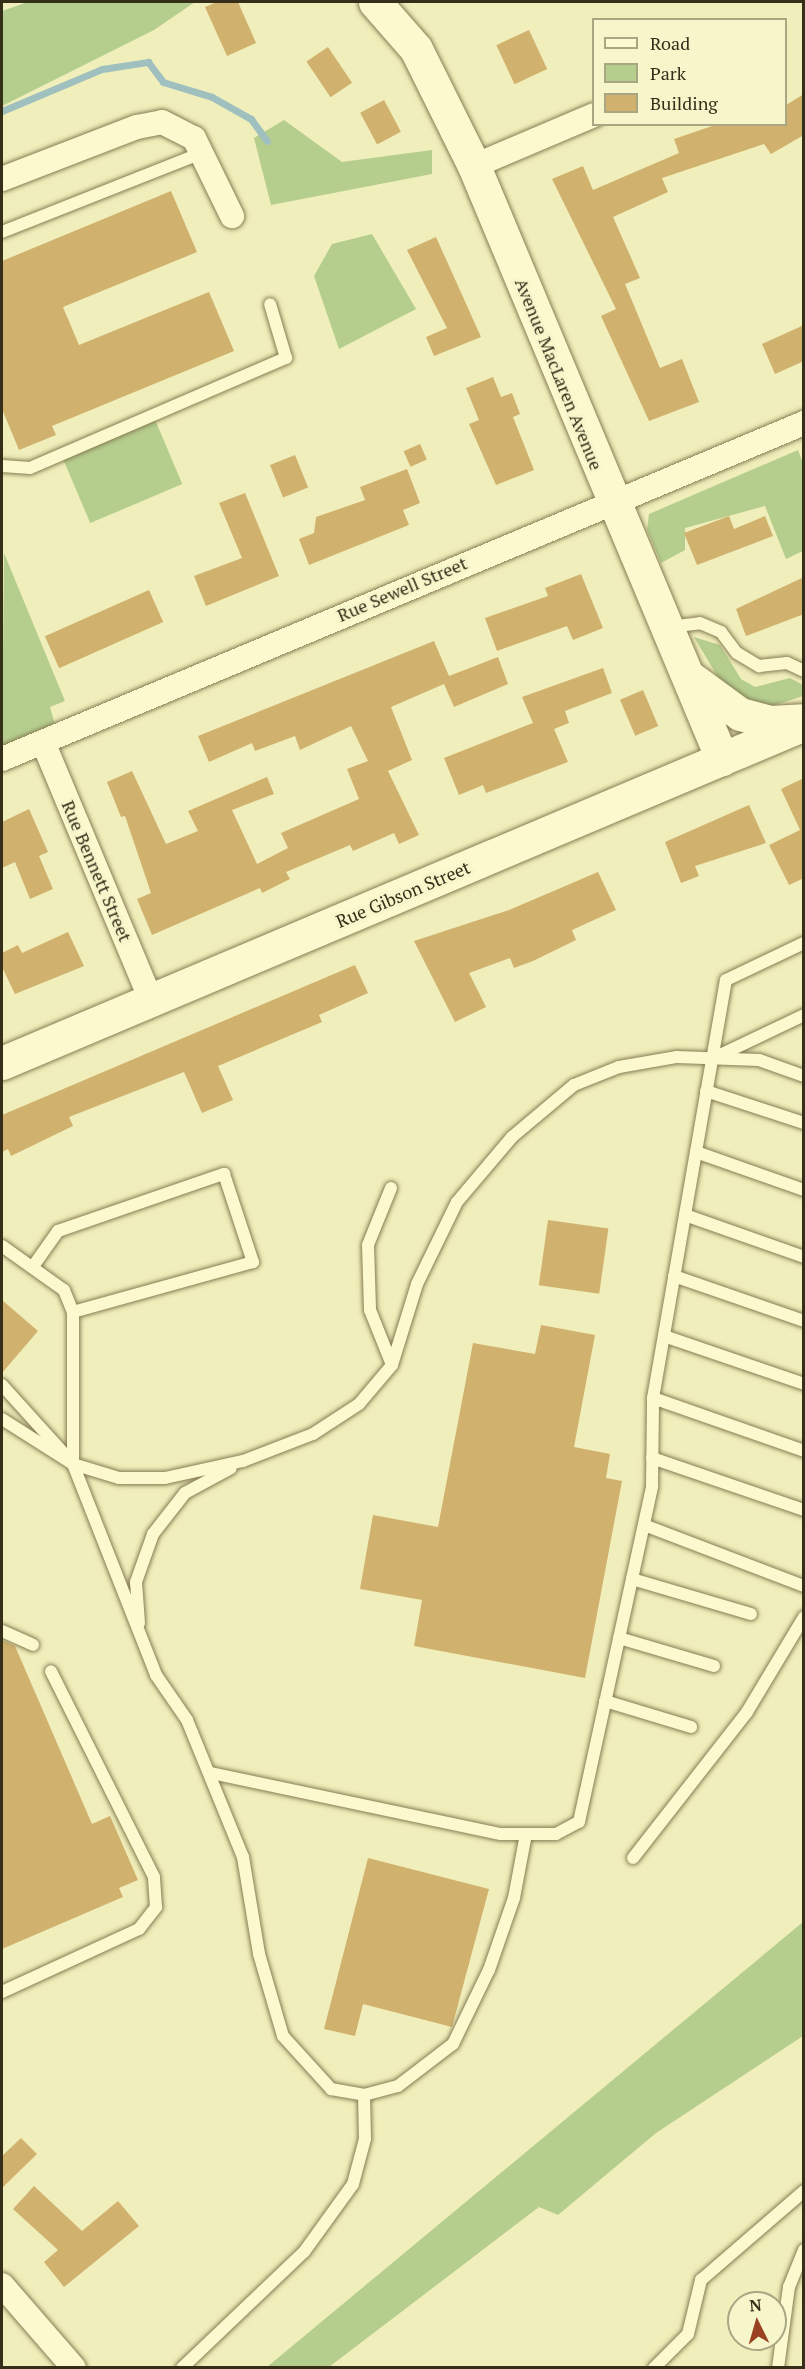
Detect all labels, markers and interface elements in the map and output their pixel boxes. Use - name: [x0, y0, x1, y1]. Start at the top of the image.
- legend: [592, 18, 787, 126]
- text: Road: [650, 31, 690, 55]
- text: Park: [650, 61, 686, 85]
- text: Building: [650, 91, 718, 115]
- street label: Avenue MacLaren Avenue: [511, 275, 607, 473]
- street label: Rue Sewell Street: [334, 552, 470, 626]
- street label: Rue Bennett Street: [57, 797, 137, 945]
- street label: Rue Gibson Street: [333, 856, 473, 932]
- north arrow: [727, 2291, 787, 2351]
- text: N: [749, 2294, 763, 2317]

